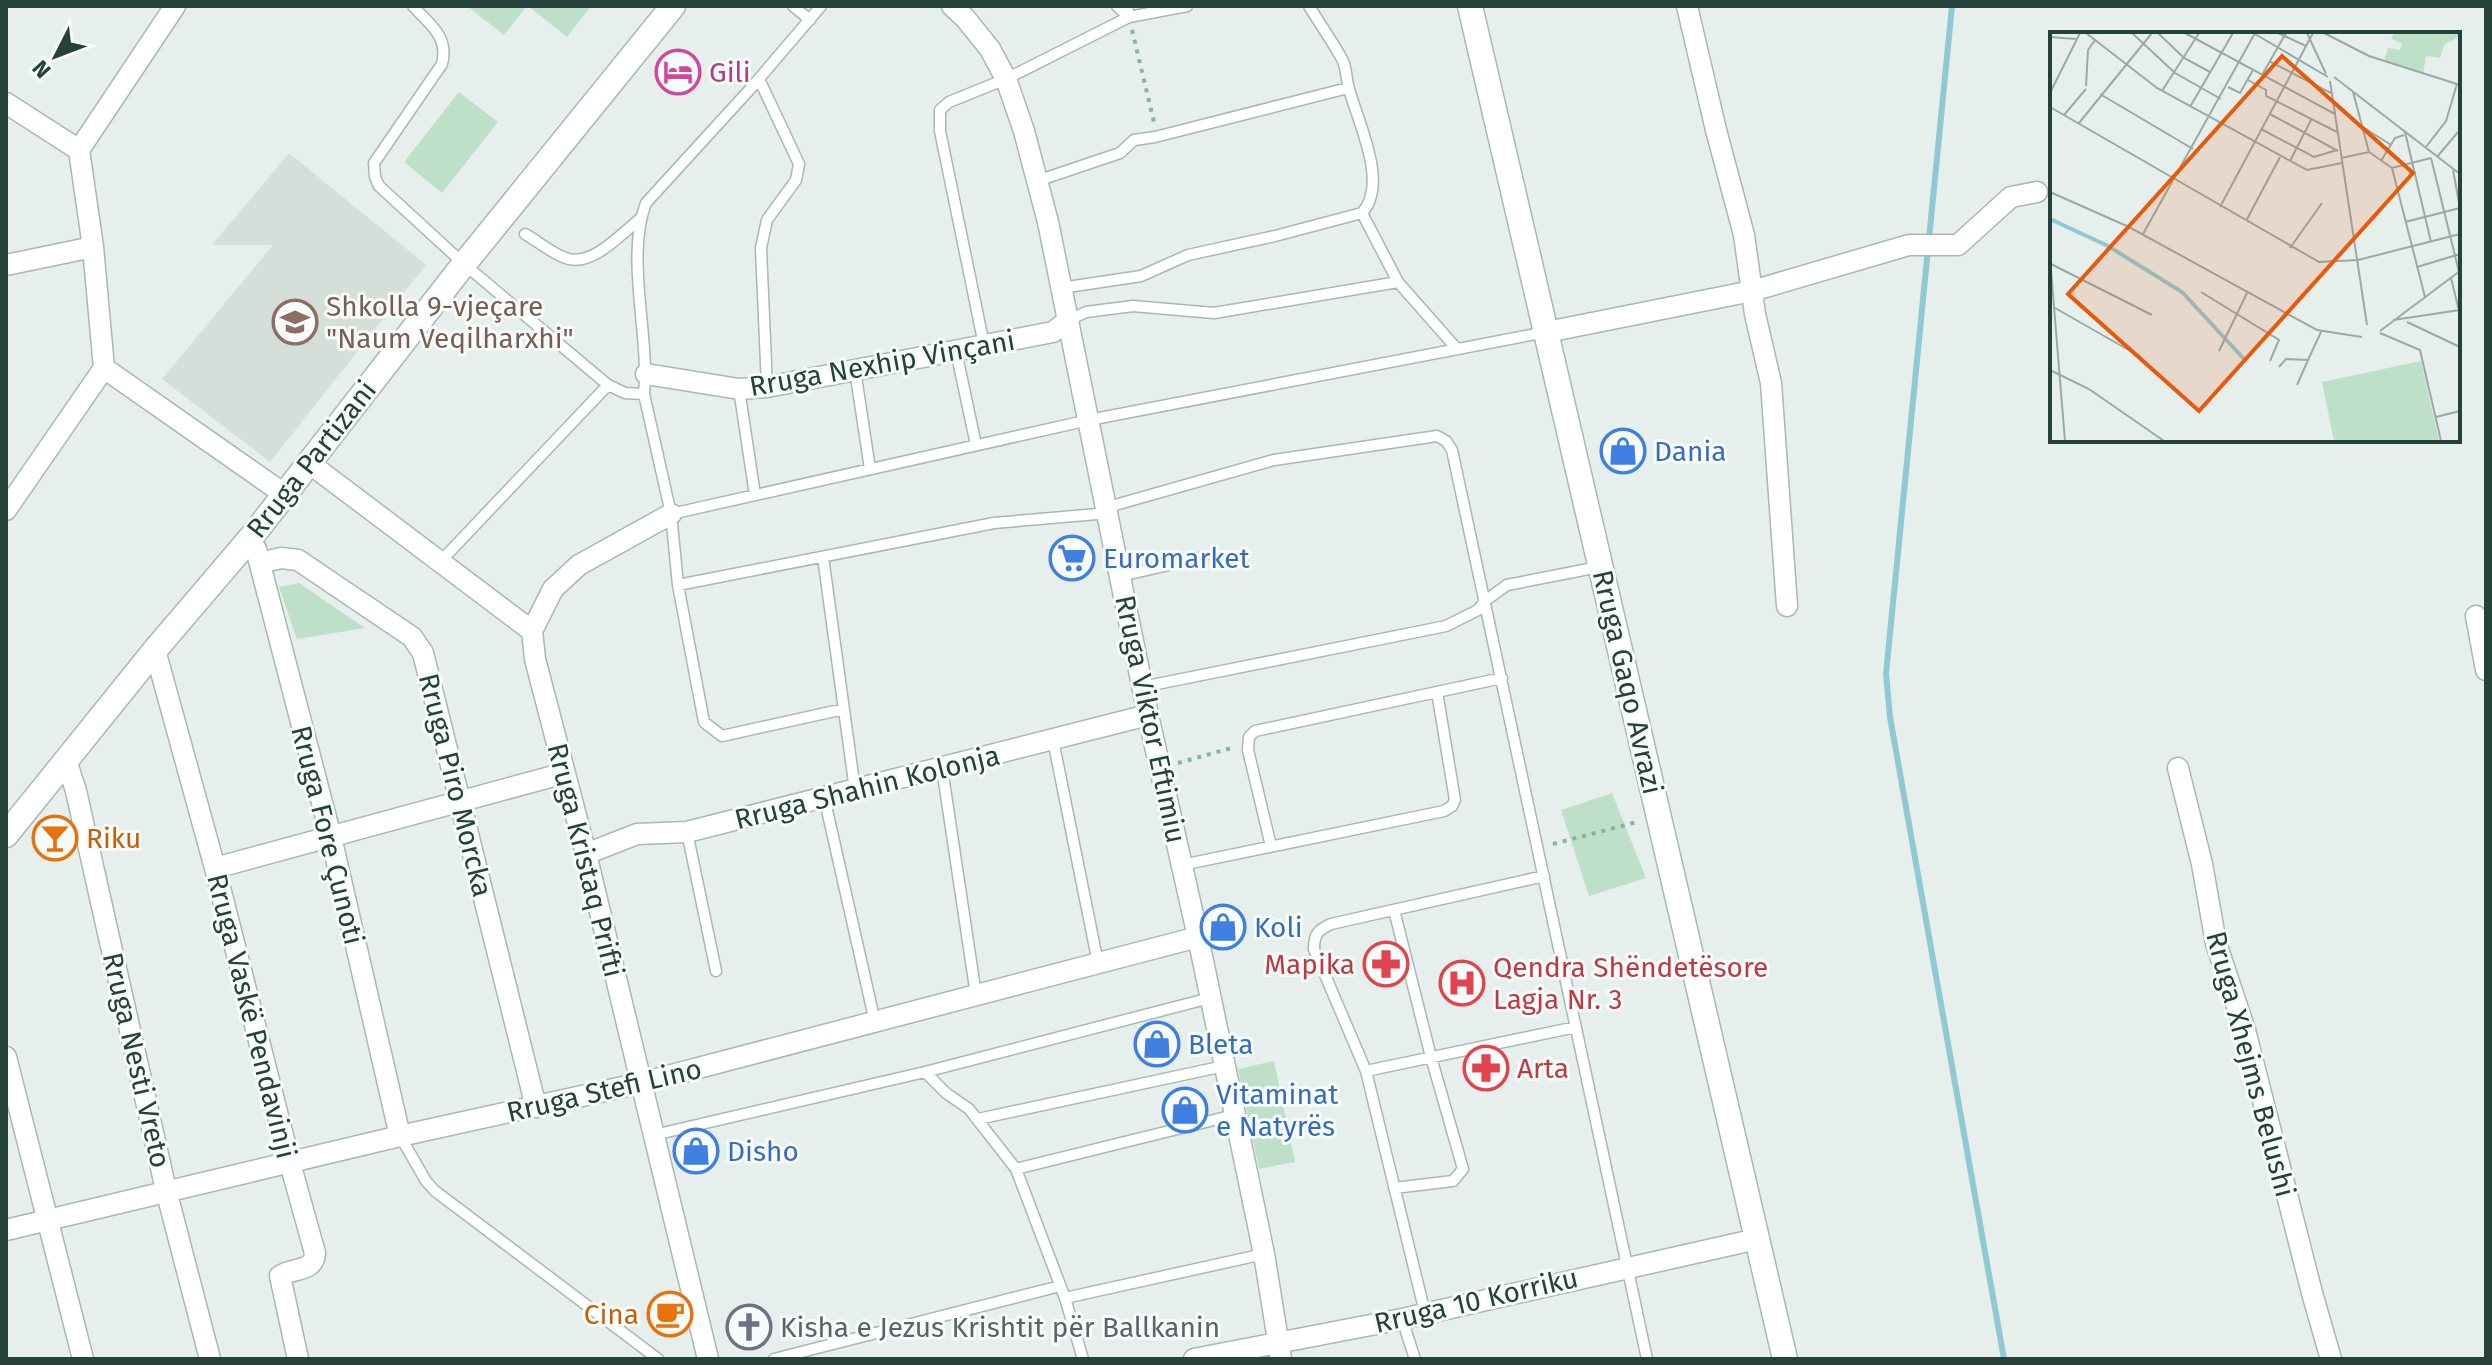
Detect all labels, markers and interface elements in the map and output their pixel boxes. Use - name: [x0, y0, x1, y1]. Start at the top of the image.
- north arrow: [16, 16, 96, 96]
- inset map: [2050, 32, 2460, 442]
- hotel icon: Gili: [654, 48, 702, 96]
- text: N: [27, 55, 56, 84]
- place label: Gili: [709, 56, 751, 89]
- place label: Shkolla 9-vjeçare "Naum Veqilharxhi": [326, 290, 574, 355]
- school or university icon: Shkolla 9-vjeçare "Naum Veqilharxhi": [271, 298, 319, 346]
- street label: Rruga Nexhip Vinçani: [747, 324, 1018, 403]
- street label: Rruga Partizani: [240, 374, 383, 545]
- shop icon: Dania: [1599, 427, 1647, 475]
- place label: Dania: [1654, 435, 1727, 468]
- supermarket icon: Euromarket: [1048, 534, 1096, 582]
- place label: Euromarket: [1103, 542, 1251, 575]
- street label: Rruga Gaqo Avrazi: [1586, 567, 1669, 797]
- street label: Rruga Viktor Eftimiu: [1108, 592, 1193, 846]
- street label: Rruga Piro Morcka: [412, 670, 499, 900]
- street label: Rruga Fore Çunoti: [284, 722, 371, 948]
- street label: Rruga Shahin Kolonja: [731, 739, 1003, 836]
- street label: Rruga Kristaq Prifti: [540, 740, 631, 981]
- bar icon: Riku: [31, 814, 79, 862]
- place label: Riku: [86, 822, 141, 855]
- street label: Rruga Vaskë Pendavinji: [200, 870, 303, 1162]
- shop icon: Koli: [1199, 903, 1247, 951]
- place label: Koli: [1254, 911, 1303, 944]
- street label: Rruga Xhejms Belushi: [2199, 928, 2302, 1201]
- pharmacy icon: Mapika: [1362, 940, 1410, 988]
- place label: Mapika: [1264, 948, 1355, 981]
- street label: Rruga Nesti Vreto: [96, 949, 177, 1171]
- place label: Qendra Shëndetësore Lagja Nr. 3: [1493, 951, 1768, 1016]
- hospital icon: Qendra Shëndetësore Lagja Nr. 3: [1438, 959, 1486, 1007]
- shop icon: Bleta: [1133, 1020, 1181, 1068]
- place label: Bleta: [1188, 1028, 1254, 1061]
- pharmacy icon: Arta: [1462, 1044, 1510, 1092]
- street label: Rruga Stefi Lino: [503, 1052, 705, 1129]
- place label: Arta: [1517, 1052, 1569, 1085]
- place label: Vitaminat e Natyrës: [1216, 1078, 1339, 1143]
- shop icon: Vitaminat e Natyrës: [1161, 1086, 1209, 1134]
- shop icon: Disho: [672, 1127, 720, 1175]
- place label: Disho: [727, 1135, 799, 1168]
- street label: Rruga 10 Korriku: [1371, 1261, 1581, 1340]
- cafe icon: Cina: [646, 1290, 694, 1338]
- place label: Cina: [584, 1298, 639, 1331]
- church icon: Kisha e Jezus Krishtit për Ballkanin: [725, 1303, 773, 1351]
- place label: Kisha e Jezus Krishtit për Ballkanin: [780, 1311, 1220, 1344]

